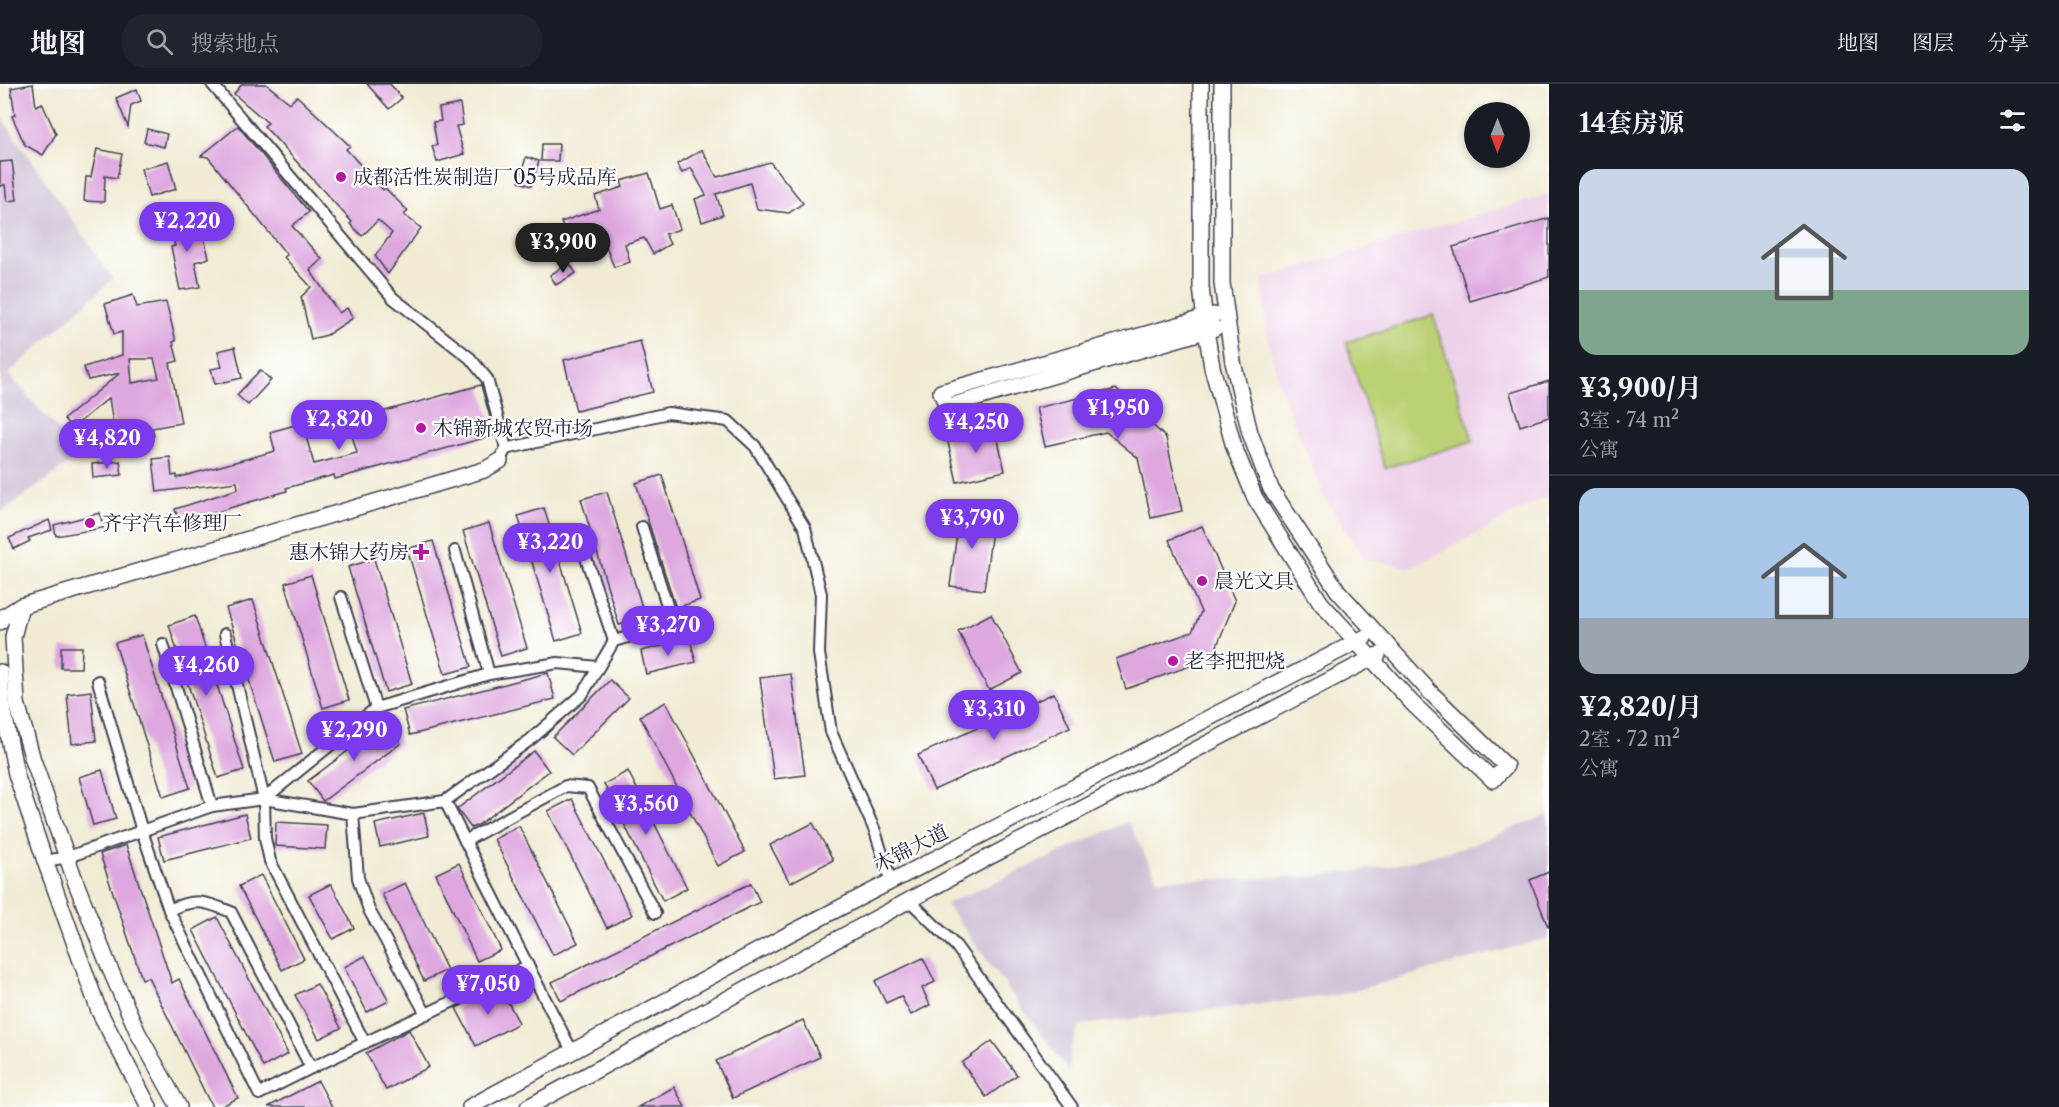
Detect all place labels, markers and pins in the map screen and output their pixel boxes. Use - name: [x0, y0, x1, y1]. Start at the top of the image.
- place label: 成都活性炭制造厂05号成品库: [353, 165, 617, 189]
- marker: 成都活性炭制造厂05号成品库: [334, 170, 348, 184]
- pin: ¥2,220: [138, 202, 236, 253]
- pin: ¥3,900: [514, 223, 612, 274]
- pin: ¥1,950: [1069, 389, 1167, 440]
- pin: ¥2,820: [290, 400, 388, 451]
- pin: ¥4,250: [927, 403, 1025, 454]
- place label: 木锦新城农贸市场: [433, 416, 593, 440]
- pin: ¥4,820: [58, 419, 156, 470]
- marker: 木锦新城农贸市场: [414, 421, 428, 435]
- pin: ¥3,790: [923, 499, 1021, 550]
- place label: 齐宇汽车修理厂: [102, 511, 242, 535]
- marker: 齐宇汽车修理厂: [83, 516, 97, 530]
- pin: ¥3,220: [501, 523, 599, 574]
- place label: 惠木锦大药房: [289, 540, 409, 564]
- marker: 惠木锦大药房: [414, 545, 428, 559]
- place label: 晨光文具: [1214, 569, 1294, 593]
- marker: 晨光文具: [1195, 574, 1209, 588]
- pin: ¥3,270: [619, 606, 717, 657]
- pin: ¥4,260: [157, 646, 255, 697]
- place label: 老李把把烧: [1185, 649, 1285, 673]
- marker: 老李把把烧: [1166, 654, 1180, 668]
- pin: ¥3,310: [945, 690, 1043, 741]
- pin: ¥2,290: [305, 711, 403, 762]
- pin: ¥3,560: [597, 785, 695, 836]
- pin: ¥7,050: [439, 965, 537, 1016]

